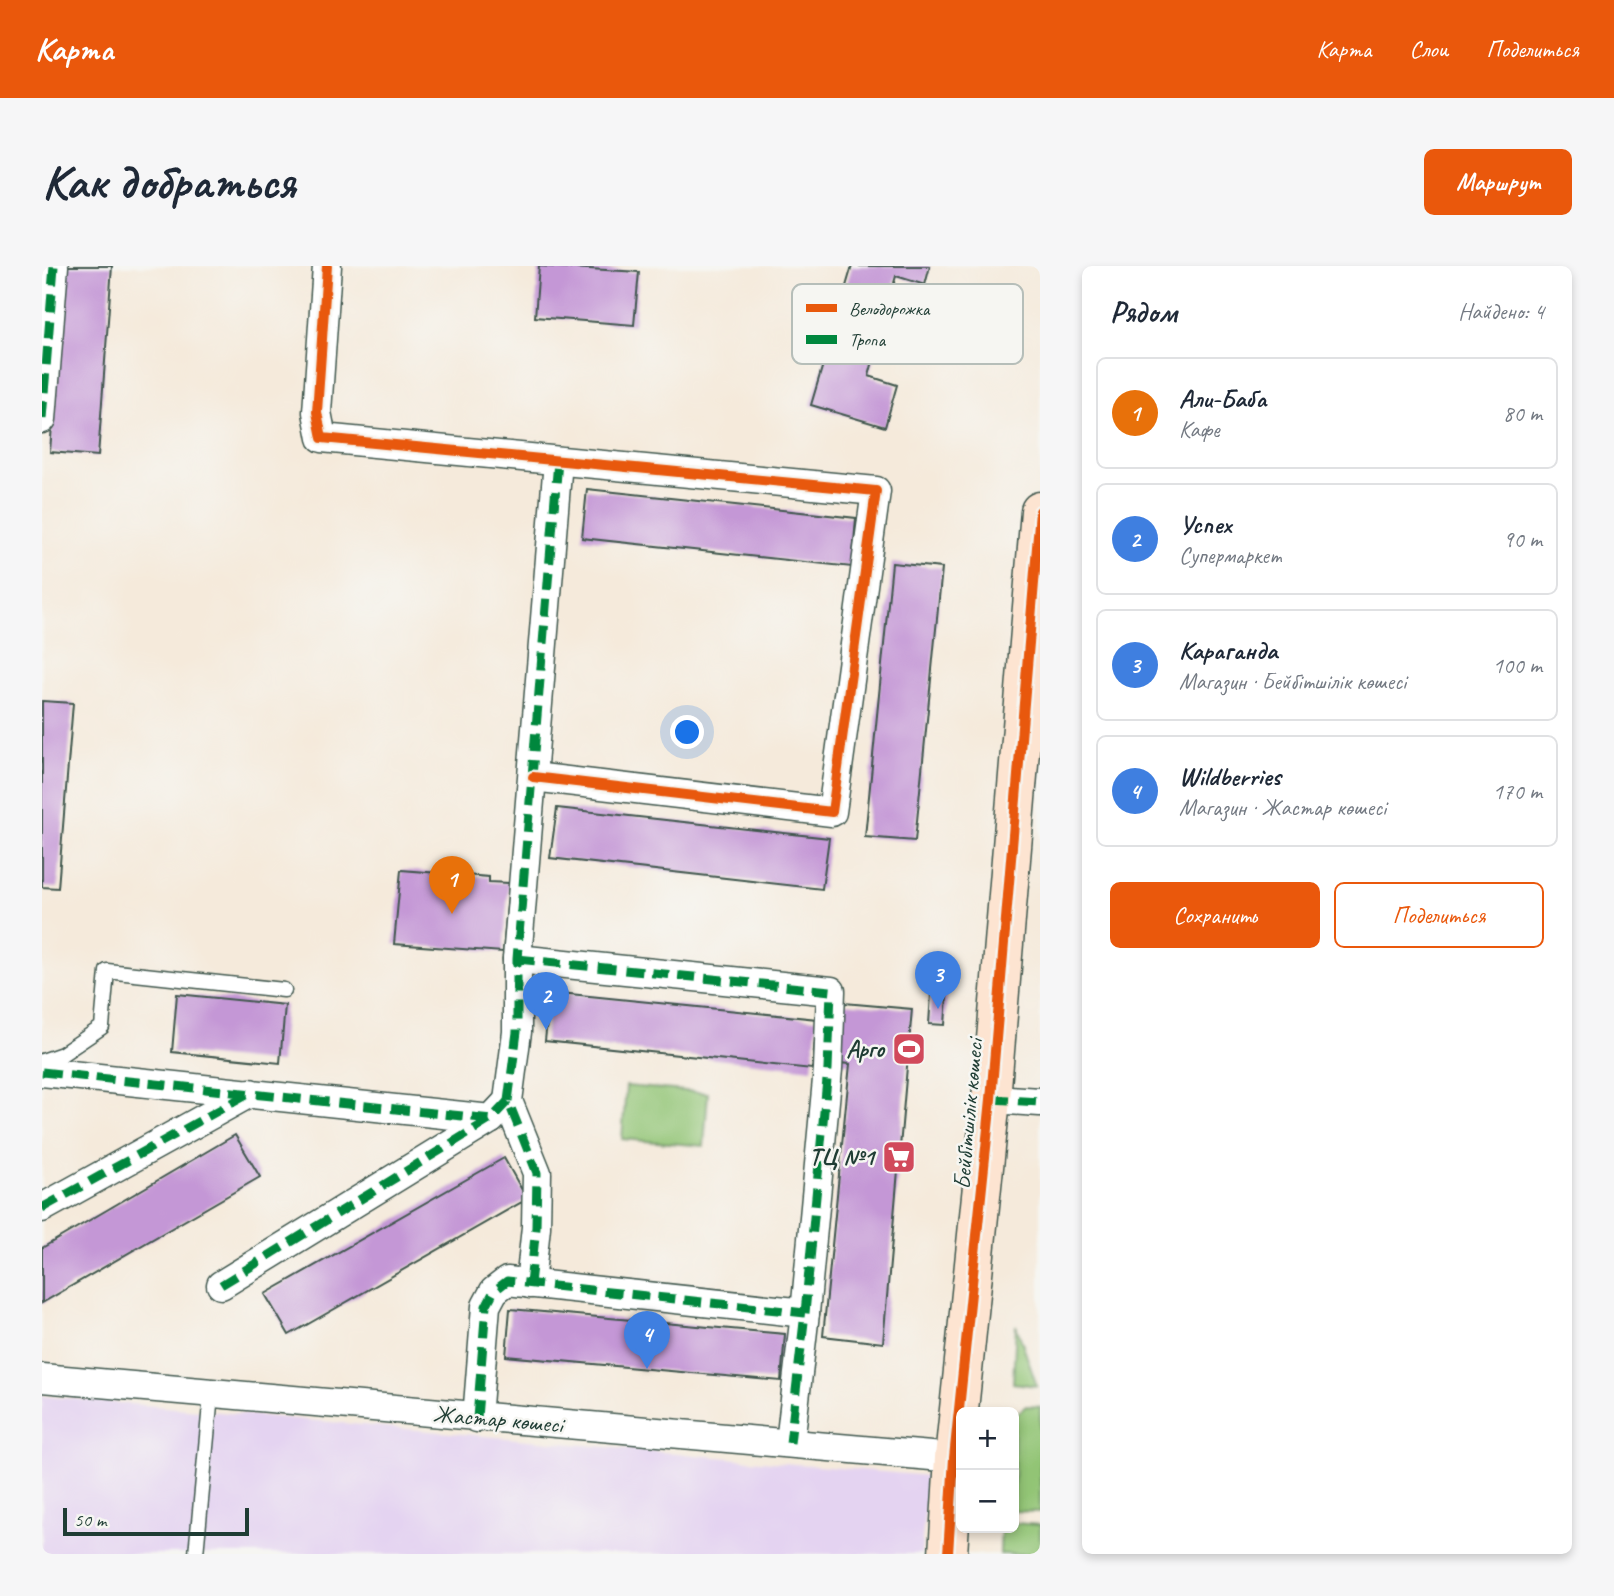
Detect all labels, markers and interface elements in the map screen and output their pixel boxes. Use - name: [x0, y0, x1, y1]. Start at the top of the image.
- text: Карта: [35, 28, 114, 70]
- text: Карта: [1317, 34, 1371, 64]
- text: Слои: [1409, 34, 1448, 64]
- text: Поделиться: [1486, 34, 1579, 64]
- button: Маршрут: [1424, 149, 1572, 215]
- text: Как добраться: [42, 151, 295, 213]
- legend: [792, 284, 1023, 364]
- text: Рядом: [1110, 293, 1177, 331]
- text: Велодорожка: [849, 297, 931, 321]
- text: Найдено: 4: [1458, 297, 1544, 326]
- text: Тропа: [849, 328, 886, 352]
- text: Али-Баба: [1179, 382, 1266, 415]
- text: 1: [1130, 399, 1140, 428]
- text: 80 m: [1503, 399, 1542, 428]
- text: Кафе: [1179, 415, 1220, 444]
- text: Успех: [1179, 508, 1232, 541]
- text: 2: [1130, 525, 1140, 554]
- text: 90 m: [1503, 525, 1542, 554]
- text: Супермаркет: [1179, 541, 1282, 570]
- text: Караганда: [1179, 634, 1277, 667]
- text: 3: [1130, 651, 1140, 680]
- text: 100 m: [1493, 651, 1542, 680]
- text: Магазин · Бейбітшілік көшесі: [1179, 667, 1406, 696]
- your location: [670, 715, 704, 749]
- text: Wildberries: [1179, 760, 1281, 793]
- text: 4: [1130, 777, 1140, 806]
- text: 170 m: [1493, 777, 1542, 806]
- text: Магазин · Жастар көшесі: [1179, 793, 1386, 822]
- pin: 1: [429, 856, 475, 914]
- button: Сохранить: [1110, 882, 1320, 948]
- button: Поделиться: [1334, 882, 1544, 948]
- pin: 3: [915, 951, 961, 1009]
- pin: 2: [523, 972, 569, 1030]
- sports icon: Арго: [890, 1030, 928, 1068]
- place label: Арго: [846, 1034, 886, 1064]
- street label: Бейбітшілік көшесі: [946, 1035, 990, 1191]
- supermarket icon: ТЦ №1: [880, 1138, 918, 1176]
- place label: ТЦ №1: [809, 1142, 877, 1172]
- pin: 4: [624, 1311, 670, 1369]
- street label: Жастар көшесі: [432, 1398, 567, 1440]
- map controls: [956, 1407, 1019, 1533]
- button: +: [956, 1407, 1019, 1470]
- button: −: [956, 1470, 1019, 1533]
- scale bar: [63, 1505, 248, 1537]
- text: 50 m: [74, 1508, 106, 1532]

